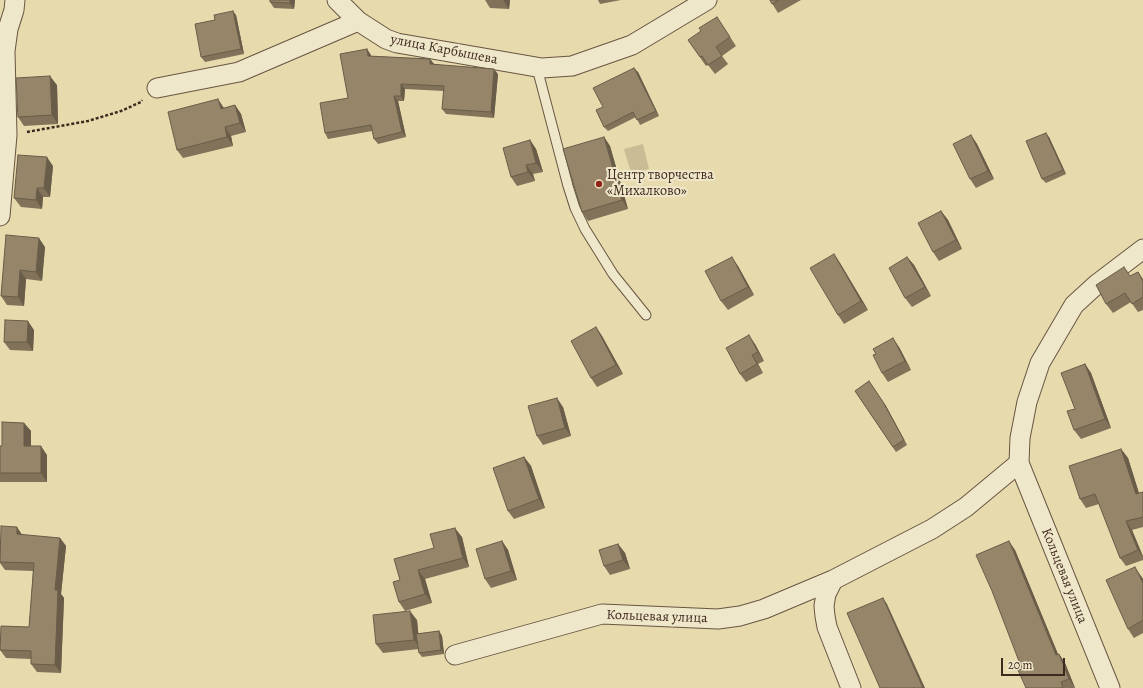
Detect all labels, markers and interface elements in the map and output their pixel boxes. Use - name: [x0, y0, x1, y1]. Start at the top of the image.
- street label: улица Карбышева: [389, 31, 499, 69]
- place label: Центр творчества «Михалково»: [607, 168, 714, 200]
- marker: Центр творчества «Михалково»: [594, 179, 604, 189]
- street label: Кольцевая улица: [1037, 526, 1091, 626]
- street label: Кольцевая улица: [606, 607, 708, 627]
- scale bar: [1003, 650, 1067, 676]
- text: 20 m: [1008, 657, 1032, 673]

